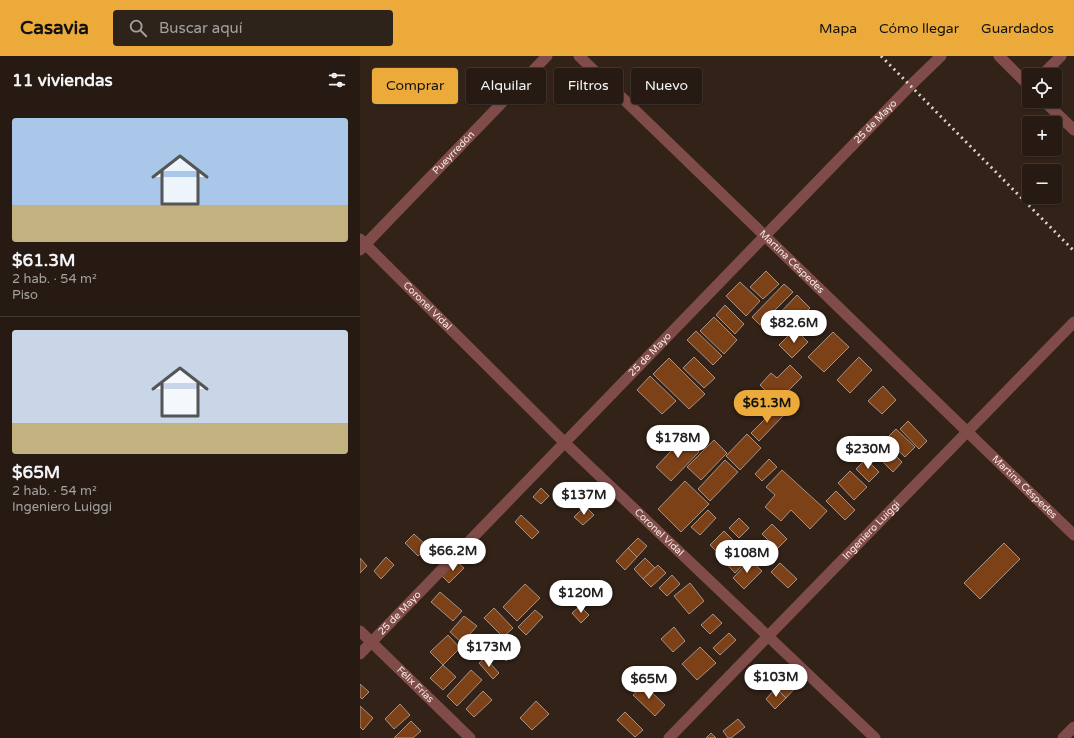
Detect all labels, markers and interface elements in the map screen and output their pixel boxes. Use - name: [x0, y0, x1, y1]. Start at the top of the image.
- search box: [113, 10, 393, 46]
- text: Casavia: [20, 17, 89, 39]
- icon: search: [127, 17, 149, 39]
- text: Buscar aquí: [159, 19, 242, 37]
- text: Mapa: [819, 20, 857, 37]
- text: Cómo llegar: [879, 20, 959, 37]
- text: Guardados: [981, 20, 1054, 37]
- chip: Comprar: [372, 68, 458, 104]
- chip: Alquilar: [466, 68, 546, 104]
- chip: Filtros: [554, 68, 623, 104]
- chip: Nuevo: [631, 68, 702, 104]
- map controls: [1022, 68, 1062, 204]
- button: locate: [1022, 68, 1062, 108]
- icon: filters: [326, 69, 348, 91]
- text: 11 viviendas: [12, 70, 113, 91]
- street label: 25 de Mayo: [852, 97, 899, 146]
- button: +: [1022, 116, 1062, 156]
- street label: Pueyrredón: [430, 129, 477, 177]
- icon: home: [144, 144, 216, 216]
- button: −: [1022, 164, 1062, 204]
- street label: Martina Céspedes: [757, 228, 827, 296]
- text: $61.3M: [12, 250, 75, 271]
- text: 2 hab. · 54 m²: [12, 271, 97, 287]
- street label: Coronel Vidal: [401, 279, 454, 333]
- text: Piso: [12, 287, 38, 303]
- pin: $82.6M: [761, 310, 827, 344]
- text: $82.6M: [770, 315, 818, 331]
- street label: 25 de Mayo: [626, 330, 674, 379]
- icon: home: [144, 356, 216, 428]
- pin: $61.3M: [734, 390, 800, 424]
- text: $61.3M: [743, 395, 791, 411]
- pin: $178M: [650, 425, 706, 459]
- text: $178M: [655, 430, 701, 446]
- pin: $230M: [840, 436, 896, 470]
- text: $230M: [845, 441, 891, 457]
- street label: Martina Céspedes: [990, 453, 1060, 521]
- text: $65M: [12, 462, 60, 483]
- pin: $137M: [556, 482, 612, 516]
- text: 2 hab. · 54 m²: [12, 483, 97, 499]
- text: $137M: [561, 487, 607, 503]
- street label: Ingeniero Luiggi: [840, 498, 902, 562]
- text: Ingeniero Luiggi: [12, 499, 112, 515]
- street label: Coronel Vidal: [632, 506, 686, 559]
- pin: $66.2M: [420, 538, 486, 572]
- pin: $108M: [719, 540, 775, 574]
- text: $66.2M: [429, 543, 477, 559]
- text: $108M: [724, 545, 770, 561]
- pin: $120M: [553, 580, 609, 614]
- text: $120M: [558, 585, 604, 601]
- street label: 25 de Mayo: [376, 589, 424, 637]
- pin: $173M: [461, 634, 517, 668]
- text: $173M: [466, 639, 512, 655]
- street label: Félix Frías: [394, 664, 436, 706]
- pin: $103M: [748, 664, 804, 698]
- pin: $65M: [625, 666, 673, 700]
- text: $103M: [753, 669, 799, 685]
- text: $65M: [631, 671, 667, 687]

